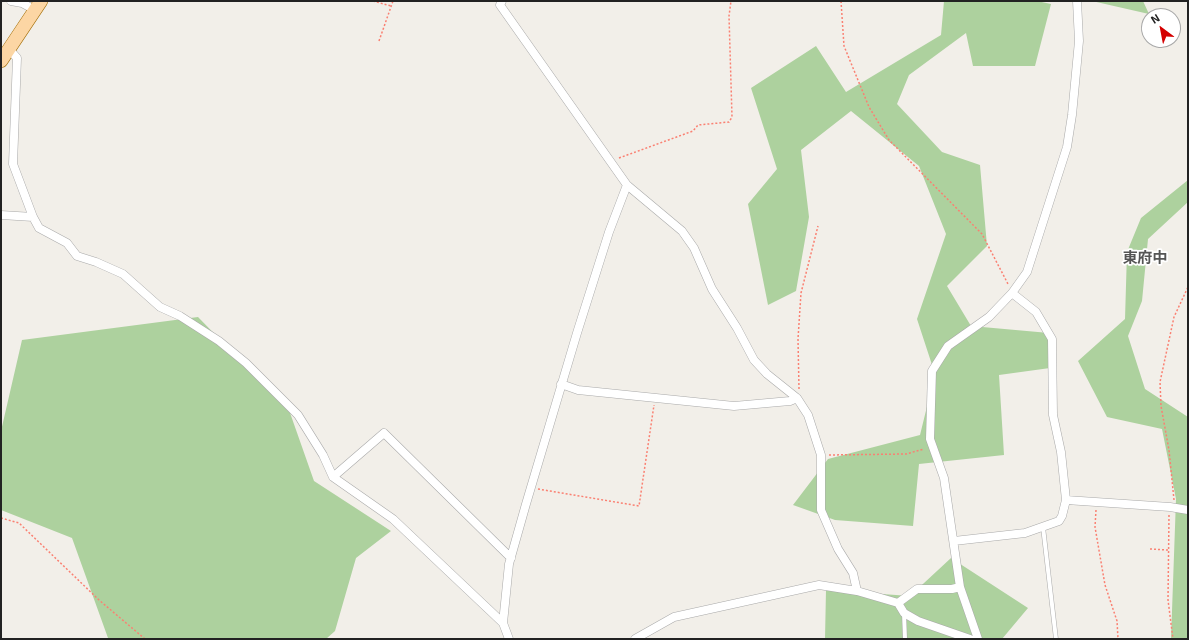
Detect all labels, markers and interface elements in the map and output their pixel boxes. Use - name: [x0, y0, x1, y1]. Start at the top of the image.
- north arrow: [1141, 8, 1181, 48]
- text: N: [1148, 11, 1162, 26]
- district label: 東府中: [1123, 249, 1167, 267]

